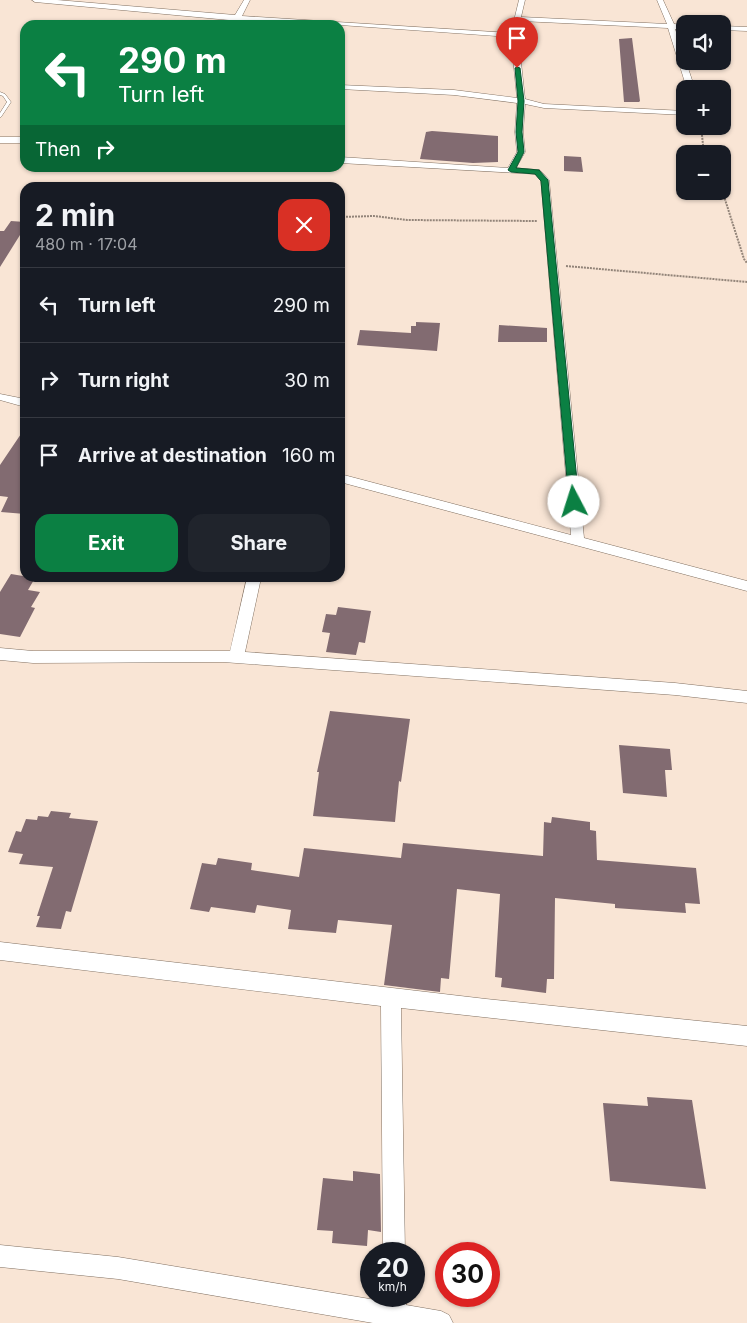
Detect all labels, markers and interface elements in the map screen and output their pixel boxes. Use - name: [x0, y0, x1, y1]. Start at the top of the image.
- map controls: [676, 15, 731, 200]
- button: sound: [676, 15, 731, 70]
- pin: [496, 17, 538, 68]
- icon: arrive: [503, 24, 531, 52]
- text: 290 m: [118, 39, 227, 81]
- icon: left: [35, 40, 100, 105]
- button: +: [676, 80, 731, 135]
- text: Turn left: [118, 81, 204, 107]
- icon: right: [91, 135, 119, 163]
- text: Then: [35, 138, 81, 161]
- button: −: [676, 145, 731, 200]
- text: 2 min: [35, 197, 115, 233]
- button: close: [278, 199, 330, 251]
- text: 480 m · 17:04: [35, 234, 138, 254]
- icon: left: [35, 291, 63, 319]
- text: Turn left: [78, 294, 156, 317]
- text: 290 m: [273, 294, 330, 317]
- icon: right: [35, 366, 63, 394]
- text: Turn right: [78, 369, 169, 392]
- text: 30 m: [284, 369, 330, 392]
- icon: arrive: [35, 441, 63, 469]
- text: Arrive at destination: [78, 444, 267, 467]
- text: 160 m: [282, 444, 335, 467]
- position arrow: [547, 475, 599, 527]
- button: Exit: [35, 514, 178, 572]
- button: Share: [188, 514, 330, 572]
- speed limit sign: 30: [435, 1242, 500, 1307]
- text: 20: [376, 1253, 409, 1283]
- text: km/h: [378, 1279, 407, 1294]

